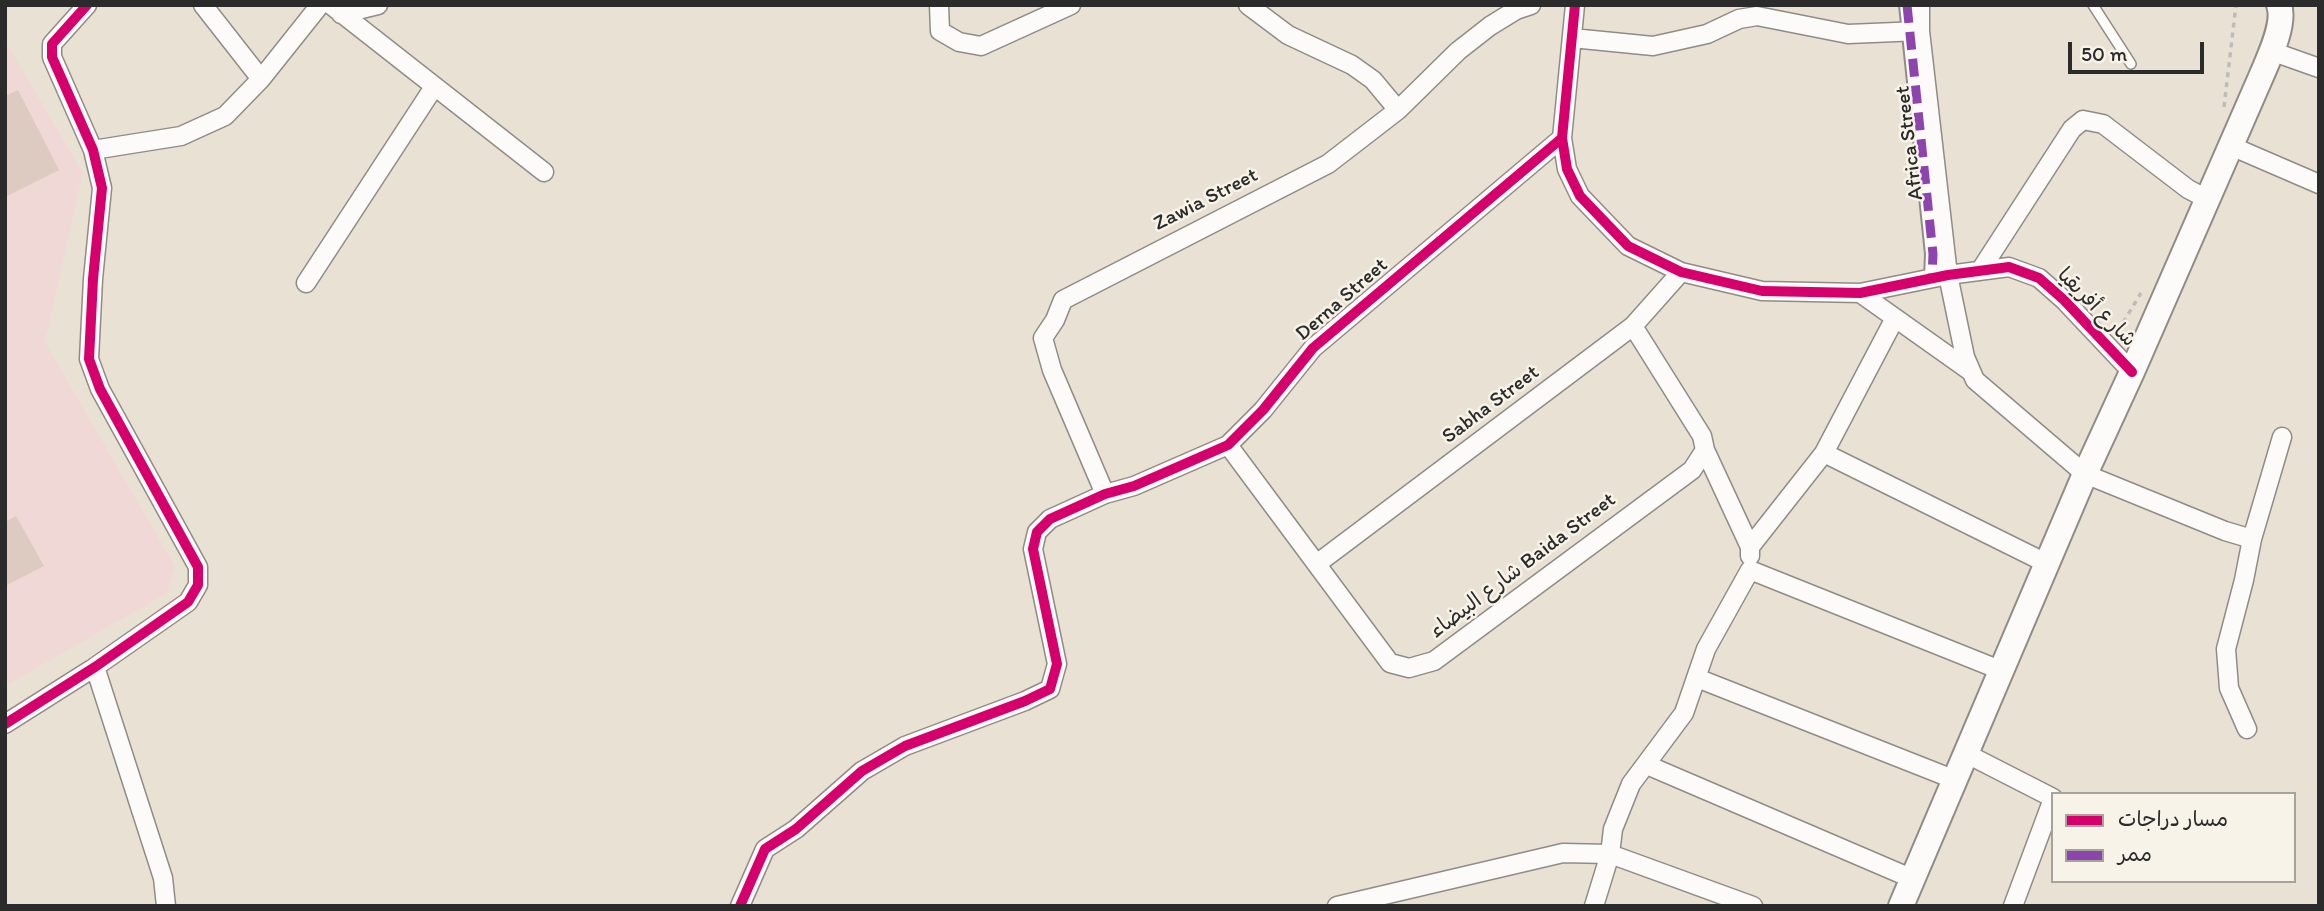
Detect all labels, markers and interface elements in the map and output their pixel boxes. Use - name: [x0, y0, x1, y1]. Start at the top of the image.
- scale bar: [2072, 28, 2208, 72]
- text: 50 m: [2081, 41, 2127, 66]
- street label: Africa Street: [1890, 84, 1930, 202]
- street label: Zawia Street: [1150, 163, 1262, 237]
- street label: Derna Street: [1291, 253, 1393, 347]
- street label: شارع أفريقيا: [2051, 263, 2141, 353]
- street label: Sabha Street: [1438, 360, 1544, 450]
- street label: شارع البيضاء Baida Street: [1425, 488, 1621, 644]
- legend: [2051, 792, 2296, 883]
- text: مسار دراجات: [2118, 806, 2228, 831]
- text: ممر: [2118, 841, 2152, 866]

